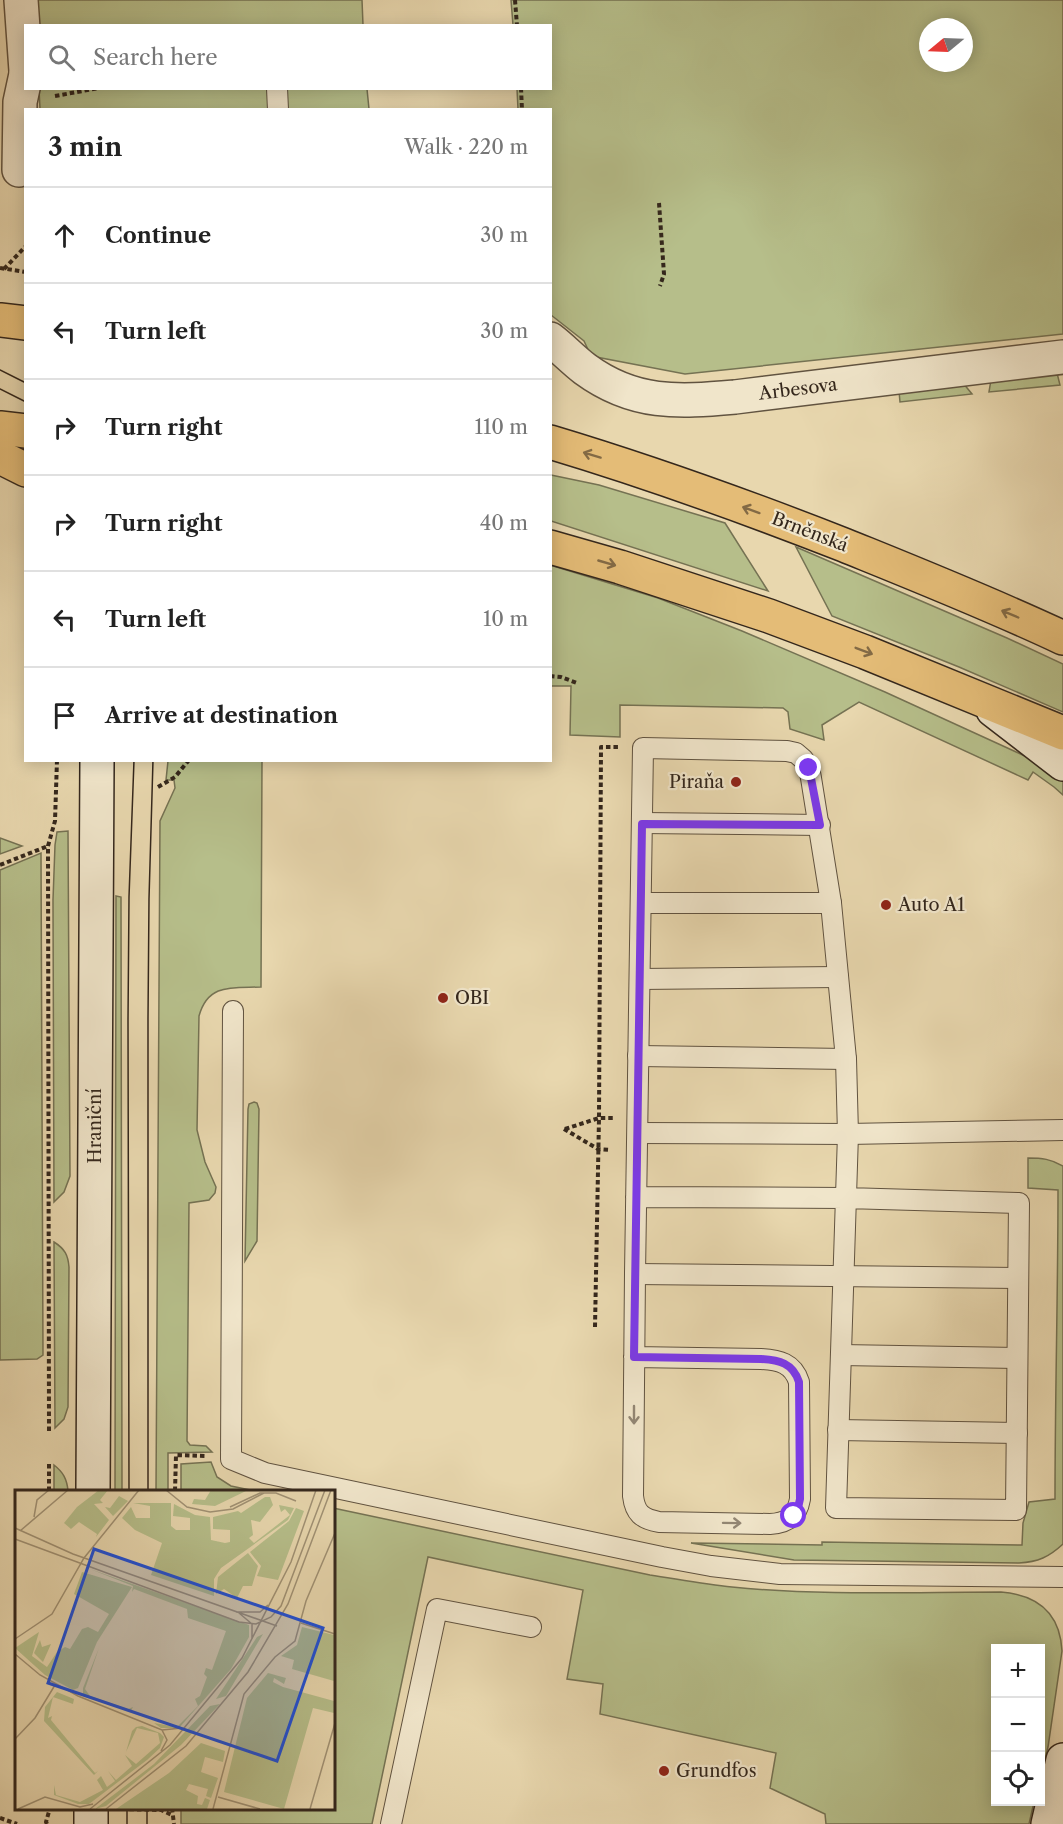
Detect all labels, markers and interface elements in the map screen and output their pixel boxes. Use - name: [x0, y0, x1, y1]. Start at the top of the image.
- north arrow: [919, 18, 973, 72]
- search box: [24, 24, 552, 90]
- icon: search: [45, 41, 78, 74]
- text: Search here: [93, 44, 218, 71]
- text: 3 min: [48, 131, 122, 163]
- text: Walk · 220 m: [404, 135, 528, 159]
- icon: ahead: [48, 219, 81, 252]
- text: Continue: [105, 222, 211, 249]
- text: 30 m: [480, 223, 528, 247]
- icon: left: [48, 315, 81, 348]
- text: Turn left: [105, 318, 206, 345]
- text: 30 m: [480, 319, 528, 343]
- street label: Arbesova: [756, 373, 839, 405]
- icon: right: [48, 411, 81, 444]
- text: Turn right: [105, 414, 223, 441]
- text: 110 m: [475, 415, 528, 439]
- one-way arrow: [583, 449, 602, 460]
- one-way arrow: [742, 503, 761, 514]
- icon: right: [48, 507, 81, 540]
- street label: Brněnská: [769, 507, 852, 557]
- text: Turn right: [105, 510, 223, 537]
- text: 40 m: [480, 511, 528, 535]
- one-way arrow: [597, 558, 616, 569]
- icon: left: [48, 603, 81, 636]
- text: Turn left: [105, 606, 206, 633]
- text: 10 m: [483, 607, 528, 631]
- one-way arrow: [1001, 608, 1019, 619]
- one-way arrow: [854, 646, 873, 657]
- icon: arrive: [48, 699, 81, 732]
- text: Arrive at destination: [105, 702, 338, 729]
- route end: [795, 754, 821, 780]
- place label: Piraňa: [669, 771, 725, 793]
- marker: Piraňa: [729, 775, 743, 789]
- place label: Auto A1: [897, 894, 965, 916]
- marker: Auto A1: [879, 898, 893, 912]
- place label: OBI: [455, 987, 489, 1009]
- marker: OBI: [436, 991, 450, 1005]
- street label: Hraniční: [84, 1088, 106, 1164]
- one-way arrow: [628, 1405, 640, 1425]
- inset map: [15, 1490, 334, 1809]
- route start: [780, 1502, 806, 1528]
- one-way arrow: [721, 1518, 741, 1529]
- map controls: [991, 1644, 1045, 1806]
- button: +: [991, 1644, 1045, 1698]
- button: −: [991, 1698, 1045, 1752]
- button: locate: [991, 1752, 1045, 1806]
- place label: Grundfos: [676, 1760, 756, 1782]
- marker: Grundfos: [657, 1764, 671, 1778]

